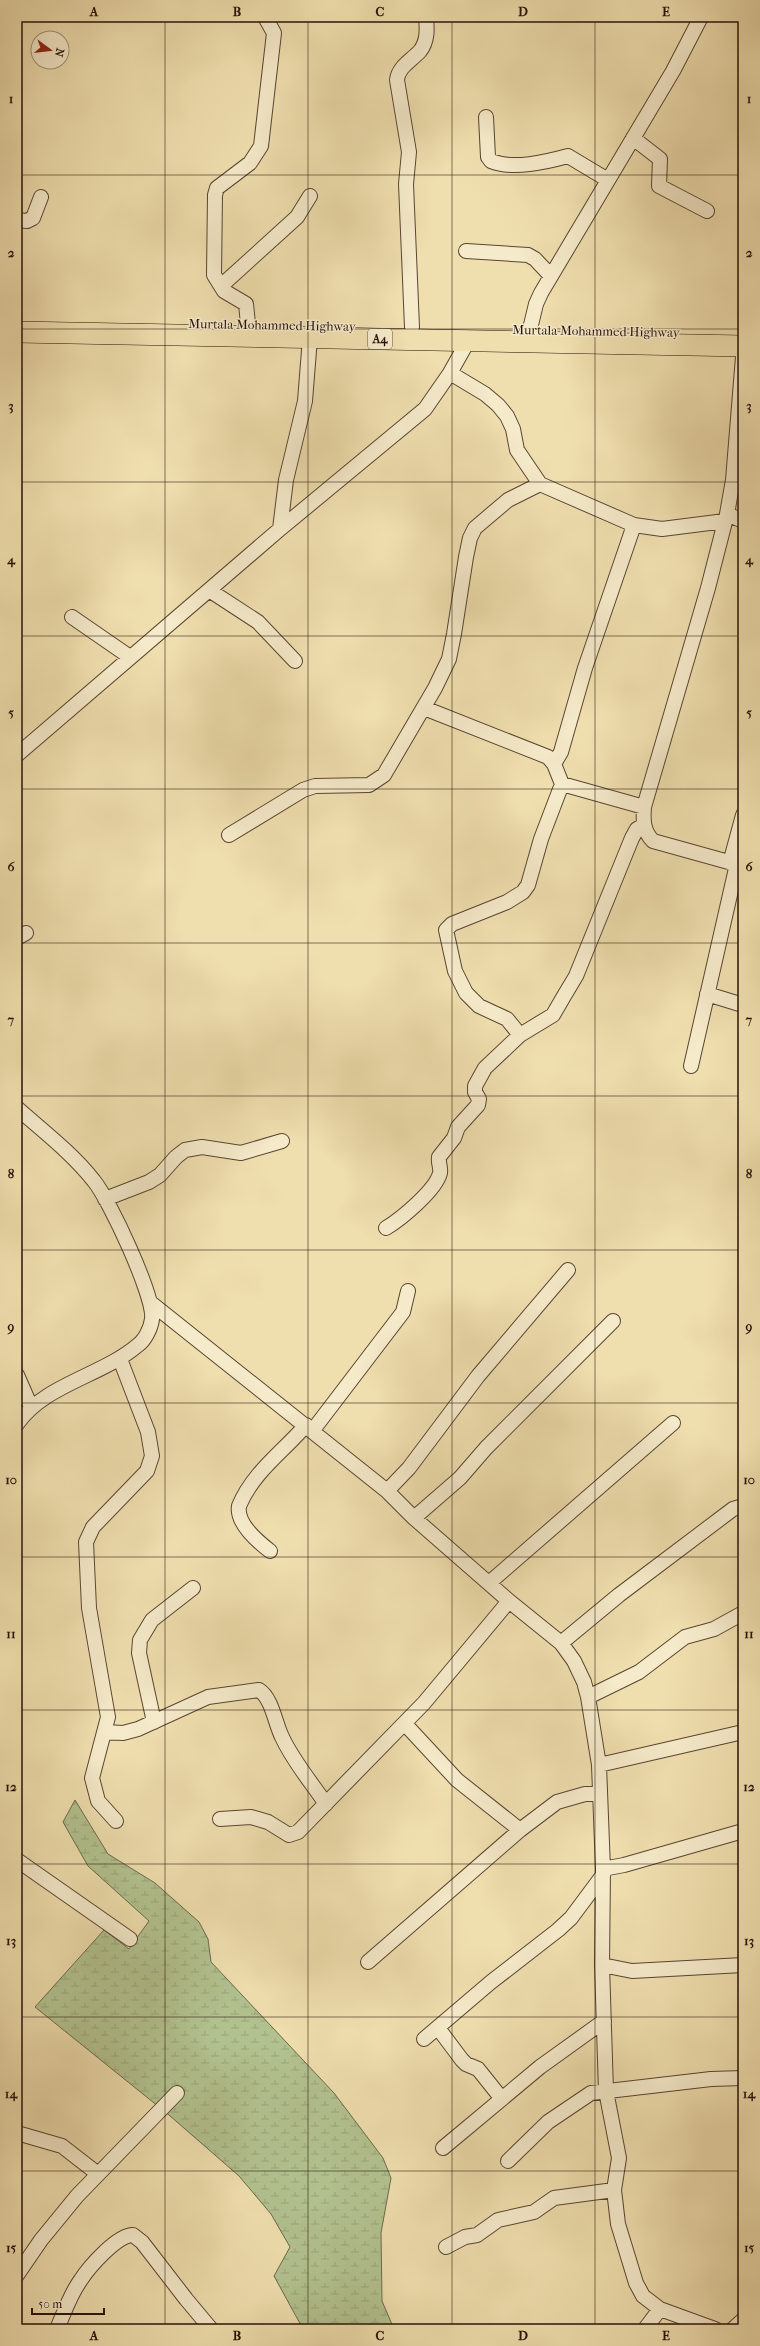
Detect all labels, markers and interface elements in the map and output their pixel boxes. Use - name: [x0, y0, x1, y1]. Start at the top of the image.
- text: A: [89, 4, 99, 19]
- text: B: [233, 4, 242, 19]
- text: C: [376, 4, 385, 19]
- text: D: [518, 4, 528, 19]
- text: E: [662, 4, 670, 19]
- north arrow: [30, 30, 70, 70]
- text: N: [52, 47, 67, 59]
- text: 1: [9, 91, 14, 106]
- text: 1: [747, 91, 752, 106]
- text: 2: [8, 245, 15, 260]
- text: 2: [746, 245, 753, 260]
- street label: Murtala Mohammed Highway: [188, 316, 357, 334]
- street label: Murtala Mohammed Highway: [512, 322, 681, 340]
- road number: A4: [368, 329, 392, 349]
- text: 3: [8, 398, 14, 414]
- text: 3: [746, 398, 752, 414]
- text: 4: [6, 552, 16, 568]
- text: 4: [744, 552, 754, 568]
- text: 5: [8, 705, 14, 720]
- text: 5: [746, 705, 752, 720]
- text: 6: [7, 859, 15, 874]
- text: 6: [745, 859, 753, 874]
- text: 7: [7, 1012, 15, 1027]
- text: 7: [745, 1012, 753, 1027]
- text: 8: [8, 1166, 15, 1181]
- text: 8: [746, 1166, 753, 1181]
- text: 9: [7, 1319, 15, 1335]
- text: 9: [745, 1319, 753, 1335]
- text: 10: [5, 1472, 17, 1487]
- text: 10: [743, 1472, 755, 1487]
- text: 11: [6, 1626, 16, 1641]
- text: 11: [744, 1626, 754, 1641]
- text: 12: [5, 1779, 17, 1794]
- text: 12: [743, 1779, 755, 1794]
- text: 13: [6, 1933, 16, 1949]
- text: 13: [744, 1933, 754, 1949]
- text: 14: [5, 2086, 18, 2102]
- text: 14: [743, 2086, 756, 2102]
- text: 15: [6, 2240, 16, 2255]
- text: 15: [744, 2240, 754, 2255]
- scale bar: [32, 2290, 104, 2316]
- text: 50 m: [38, 2297, 62, 2311]
- text: A: [89, 2328, 99, 2343]
- text: B: [233, 2328, 242, 2343]
- text: C: [376, 2328, 385, 2343]
- text: D: [518, 2328, 528, 2343]
- text: E: [662, 2328, 670, 2343]

